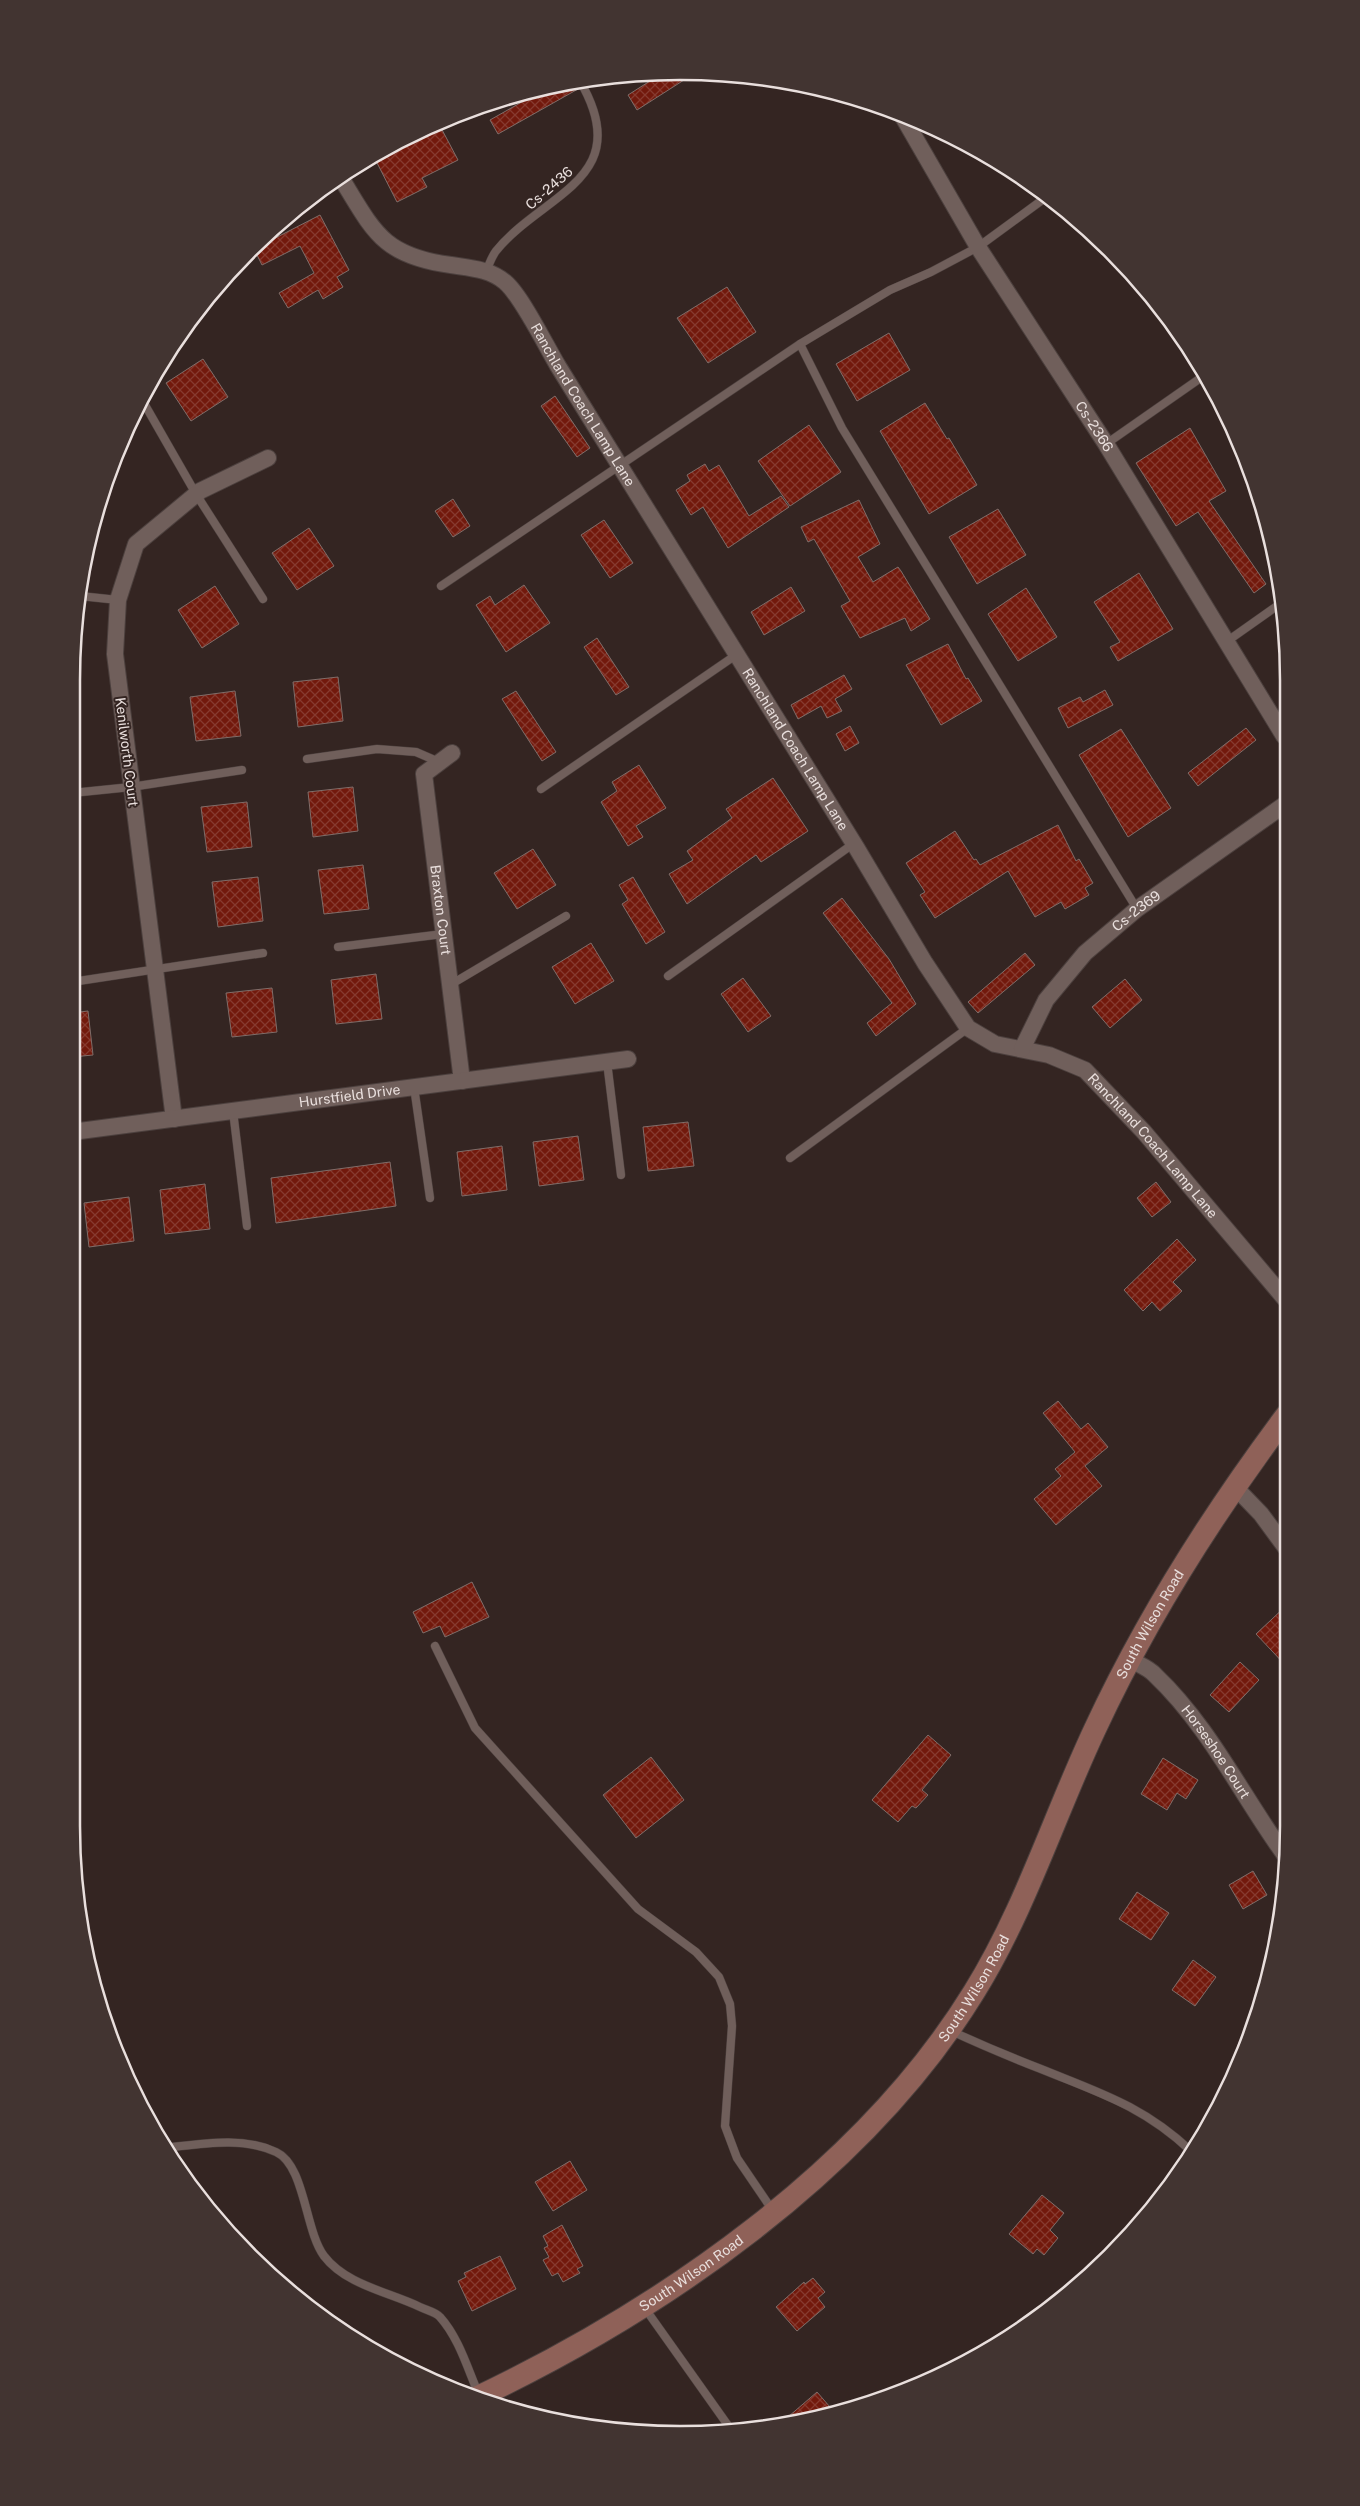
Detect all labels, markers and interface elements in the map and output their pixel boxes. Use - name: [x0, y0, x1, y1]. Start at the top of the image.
- street label: Cs-2436: [522, 163, 576, 213]
- street label: Ranchland Coach Lamp Lane: [528, 320, 638, 489]
- street label: Cs-2366: [1072, 398, 1117, 455]
- street label: Ranchland Coach Lamp Lane: [739, 665, 852, 833]
- street label: Kenilworth Court: [112, 696, 142, 808]
- street label: Braxton Court: [427, 864, 454, 956]
- street label: Cs-2369: [1109, 887, 1164, 935]
- street label: Ranchland Coach Lamp Lane: [1085, 1070, 1221, 1221]
- street label: Hurstfield Drive: [298, 1081, 401, 1110]
- street label: South Wilson Road: [1113, 1567, 1187, 1682]
- street label: Horseshoe Court: [1178, 1702, 1253, 1802]
- street label: South Wilson Road: [935, 1932, 1012, 2045]
- street label: South Wilson Road: [636, 2232, 746, 2315]

